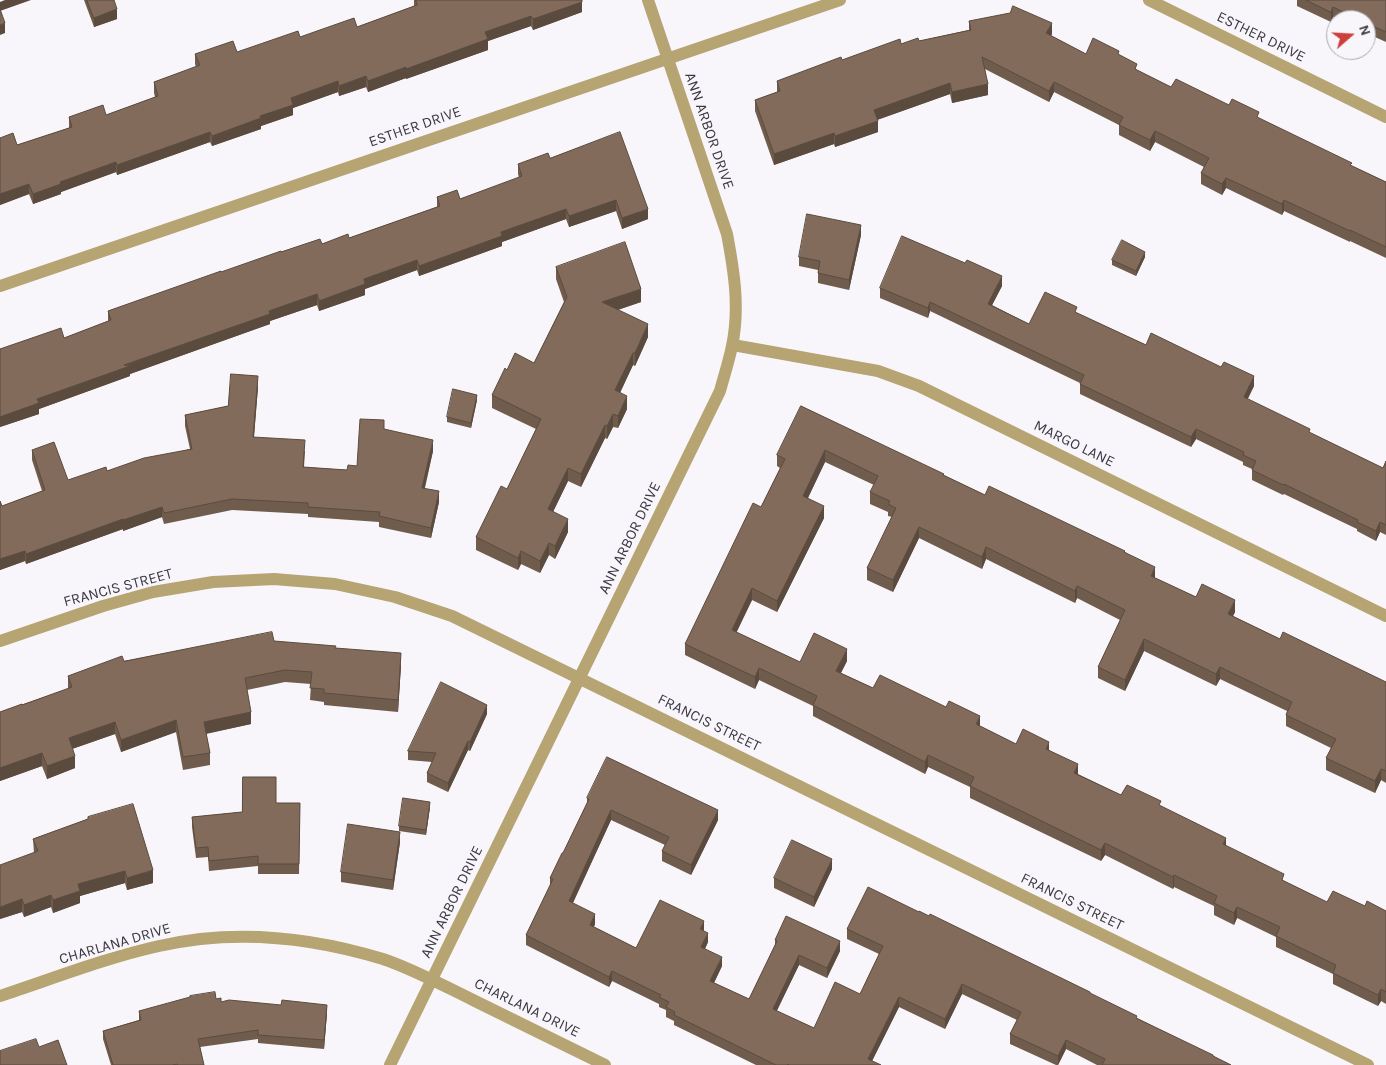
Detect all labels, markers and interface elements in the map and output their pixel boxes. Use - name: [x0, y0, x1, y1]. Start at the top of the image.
- street label: ESTHER DRIVE: [1214, 8, 1308, 66]
- north arrow: [1326, 10, 1376, 60]
- text: N: [1355, 23, 1374, 38]
- street label: ANN ARBOR DRIVE: [681, 70, 737, 192]
- street label: ESTHER DRIVE: [367, 103, 463, 151]
- street label: MARGO LANE: [1031, 417, 1117, 471]
- street label: ANN ARBOR DRIVE: [595, 479, 665, 597]
- street label: FRANCIS STREET: [62, 565, 174, 611]
- street label: FRANCIS STREET: [655, 690, 763, 756]
- street label: ANN ARBOR DRIVE: [417, 843, 487, 961]
- street label: FRANCIS STREET: [1018, 869, 1126, 935]
- street label: CHARLANA DRIVE: [57, 919, 173, 969]
- street label: CHARLANA DRIVE: [471, 975, 583, 1041]

